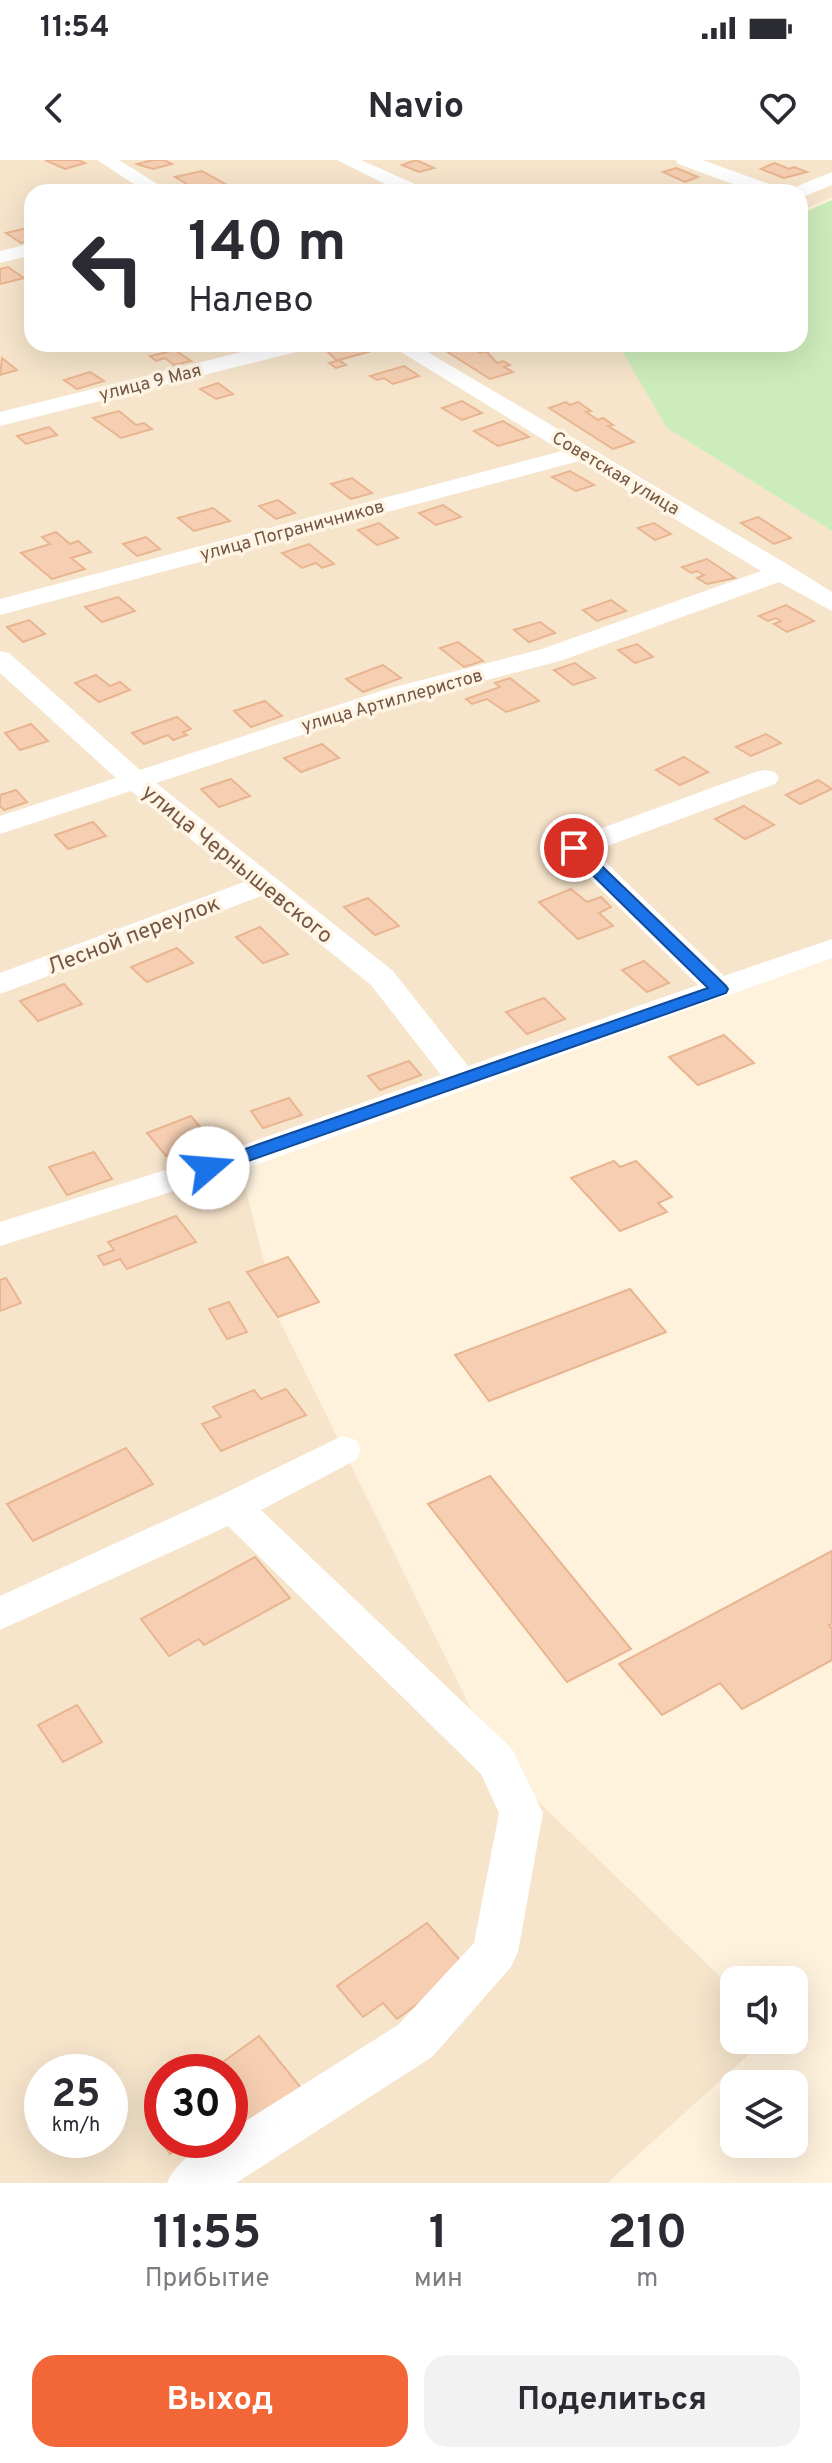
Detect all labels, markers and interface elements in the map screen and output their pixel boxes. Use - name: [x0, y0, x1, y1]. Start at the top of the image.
- text: 11:54: [40, 10, 110, 47]
- text: Navio: [368, 85, 464, 131]
- icon: back: [32, 86, 76, 130]
- icon: heart: [756, 86, 800, 130]
- text: 140 m: [188, 210, 346, 280]
- icon: left: [56, 216, 160, 320]
- text: Налево: [188, 279, 314, 325]
- street label: улица 9 Мая: [97, 360, 204, 407]
- street label: Советская улица: [547, 427, 683, 521]
- street label: улица Пограничников: [198, 496, 387, 567]
- street label: улица Артиллеристов: [299, 665, 486, 738]
- street label: улица Чернышевского: [135, 780, 337, 950]
- pin: [540, 814, 608, 882]
- icon: arrive: [552, 826, 596, 870]
- street label: Лесной переулок: [44, 891, 224, 982]
- position arrow: [166, 1126, 250, 1210]
- map controls: [720, 1966, 808, 2158]
- button: sound: [720, 1966, 808, 2054]
- speed limit sign: 30: [144, 2054, 248, 2158]
- button: layers: [720, 2070, 808, 2158]
- text: 25: [52, 2071, 100, 2121]
- text: km/h: [52, 2113, 100, 2139]
- text: 11:55: [153, 2205, 261, 2265]
- text: 1: [429, 2205, 448, 2265]
- text: 210: [607, 2205, 687, 2265]
- text: Прибытие: [145, 2263, 269, 2296]
- text: мин: [414, 2263, 463, 2296]
- text: m: [636, 2263, 658, 2296]
- button: Выход: [32, 2355, 408, 2447]
- button: Поделиться: [424, 2355, 800, 2447]

